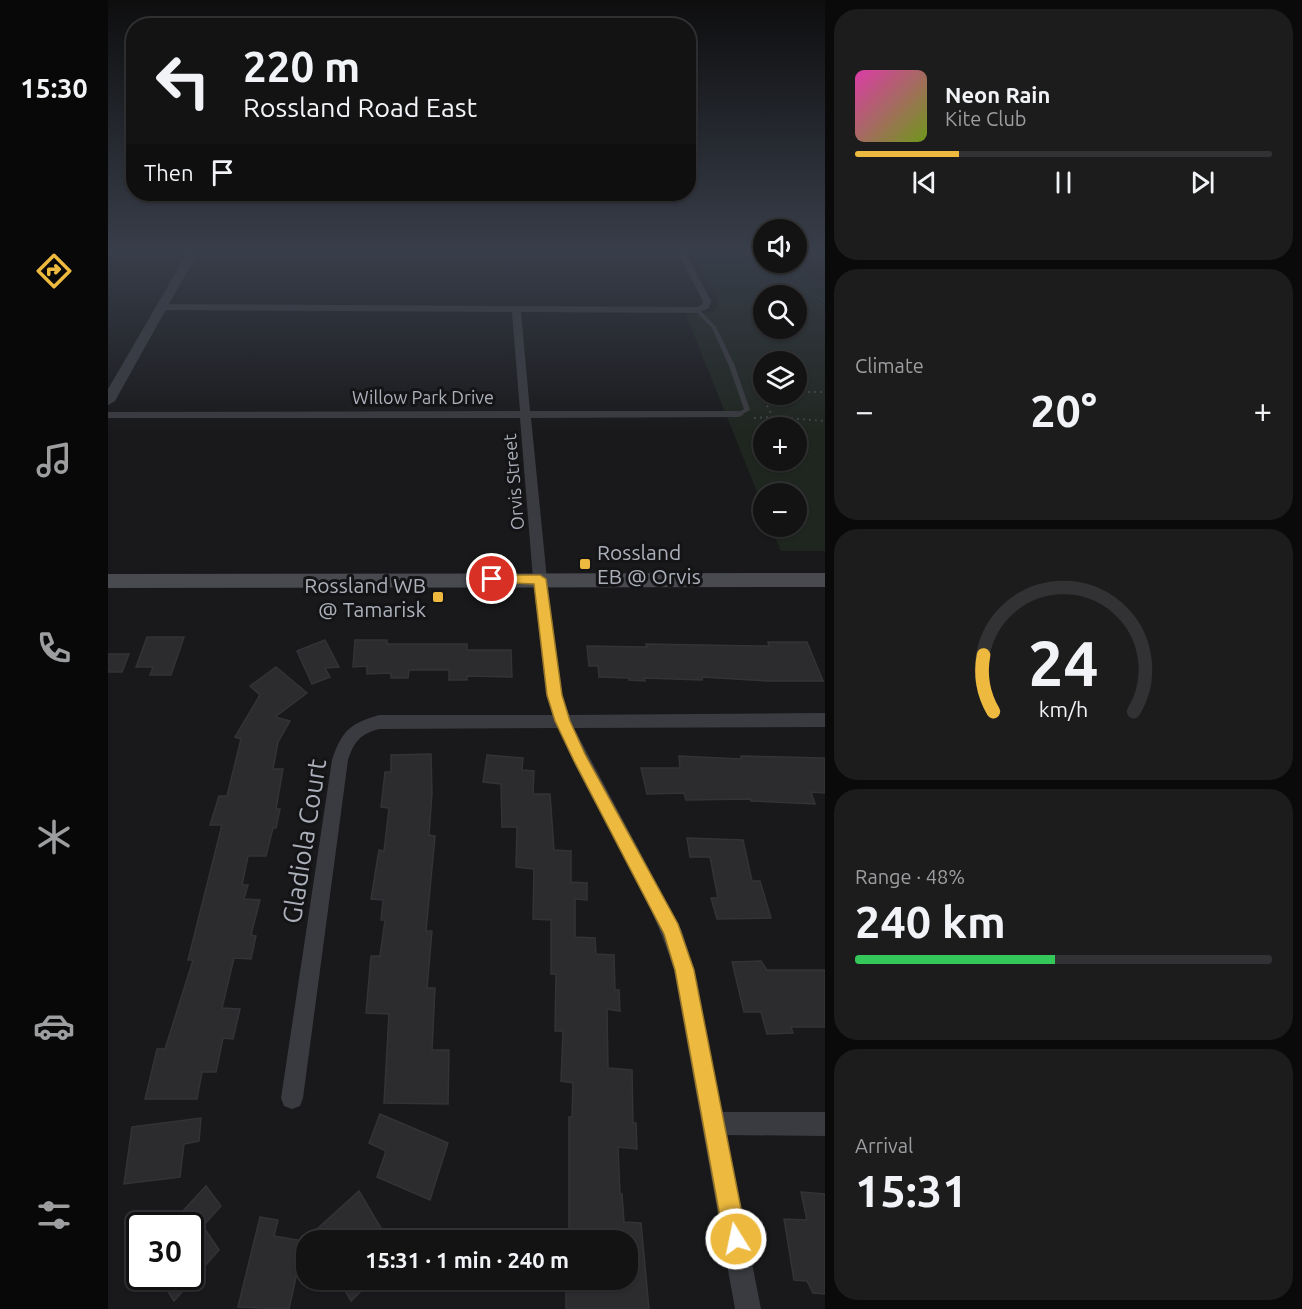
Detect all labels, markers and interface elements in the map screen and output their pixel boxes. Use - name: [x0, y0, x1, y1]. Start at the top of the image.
- icon: left: [144, 42, 222, 120]
- text: 220 m: [243, 43, 360, 90]
- text: 15:30: [20, 73, 88, 103]
- text: Neon Rain: [945, 82, 1050, 107]
- text: Rossland Road East: [243, 92, 477, 122]
- text: Kite Club: [945, 107, 1027, 130]
- icon: arrive: [206, 156, 239, 189]
- text: Then: [144, 160, 194, 185]
- icon: previous: [908, 166, 941, 199]
- icon: pause: [1047, 166, 1080, 199]
- icon: next: [1186, 166, 1219, 199]
- map controls: [753, 219, 807, 537]
- button: sound: [753, 219, 807, 273]
- icon: directions: [33, 250, 75, 292]
- button: search: [753, 285, 807, 339]
- button: layers: [753, 351, 807, 405]
- text: Climate: [855, 354, 924, 377]
- text: 20°: [1030, 385, 1097, 436]
- street label: Willow Park Drive: [352, 387, 494, 407]
- text: −: [855, 392, 874, 429]
- text: +: [1253, 392, 1272, 429]
- button: +: [753, 417, 807, 471]
- street label: Orvis Street: [499, 433, 527, 531]
- icon: music: [33, 439, 75, 481]
- button: −: [753, 483, 807, 537]
- place label: Rossland EB @ Orvis: [597, 540, 701, 588]
- pin: [466, 553, 517, 604]
- marker: Rossland EB @ Orvis: [578, 557, 592, 571]
- icon: arrive: [475, 562, 508, 595]
- place label: Rossland WB @ Tamarisk: [304, 573, 426, 621]
- marker: Rossland WB @ Tamarisk: [431, 590, 445, 604]
- icon: phone: [33, 627, 75, 669]
- text: 24: [1028, 628, 1099, 698]
- text: km/h: [1039, 697, 1088, 721]
- street label: Gladiola Court: [277, 757, 331, 925]
- icon: climate: [33, 816, 75, 858]
- text: Range · 48%: [855, 865, 965, 888]
- text: 240 km: [855, 896, 1006, 947]
- icon: car: [33, 1005, 75, 1047]
- text: Arrival: [855, 1134, 913, 1157]
- text: 15:31: [855, 1165, 968, 1216]
- icon: filters: [33, 1194, 75, 1236]
- position arrow: [704, 1207, 768, 1271]
- speed limit sign: 30: [126, 1212, 204, 1290]
- text: 15:31 · 1 min · 240 m: [365, 1247, 569, 1272]

